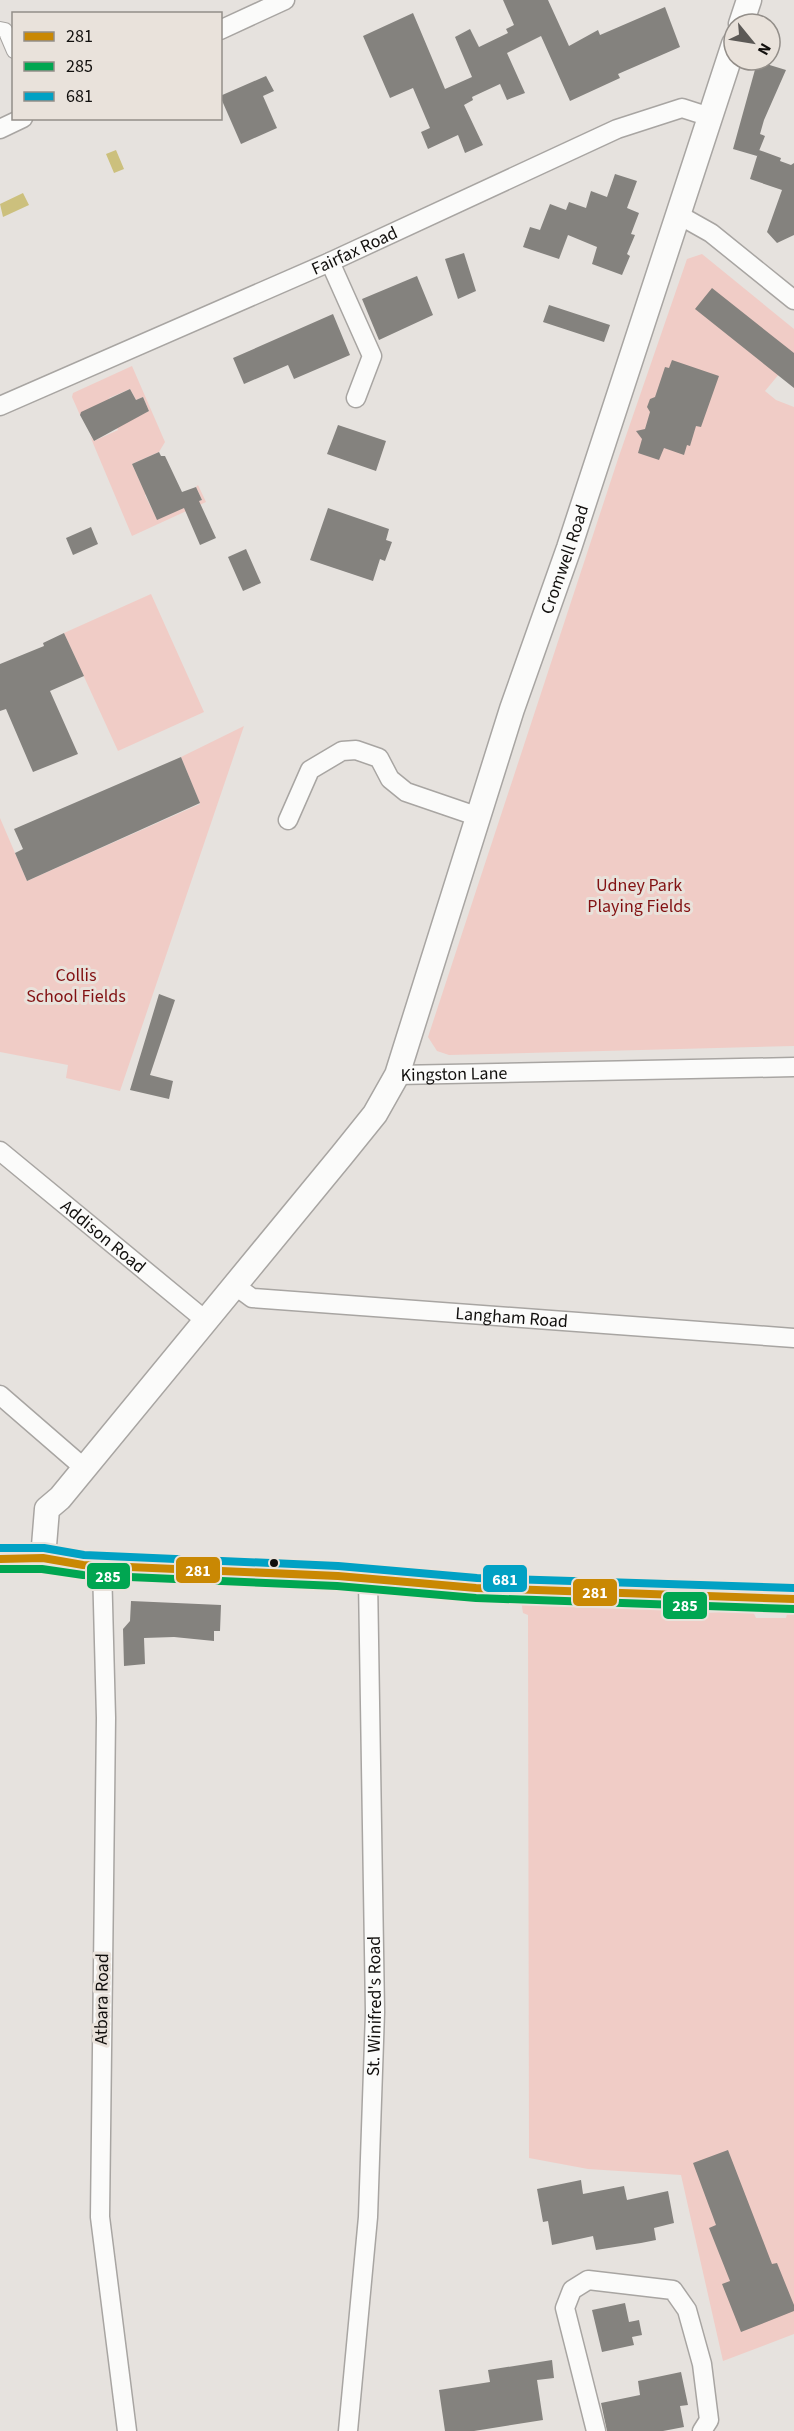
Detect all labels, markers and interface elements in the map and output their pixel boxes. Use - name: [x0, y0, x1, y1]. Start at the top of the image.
- legend: [12, 12, 222, 120]
- north arrow: [722, 12, 782, 72]
- text: 281: [66, 24, 93, 49]
- text: N: [752, 39, 776, 59]
- text: 285: [66, 54, 93, 79]
- text: 681: [66, 84, 93, 109]
- street label: Fairfax Road: [307, 220, 402, 281]
- street label: Cromwell Road: [534, 501, 595, 617]
- park label: Udney Park Playing Fields: [587, 873, 691, 919]
- park label: Collis School Fields: [26, 963, 126, 1009]
- street label: Kingston Lane: [400, 1060, 508, 1087]
- street label: Addison Road: [55, 1194, 151, 1279]
- street label: Langham Road: [455, 1301, 569, 1334]
- line badge: 281: [175, 1556, 221, 1584]
- unlabelled marker: [268, 1557, 280, 1569]
- text: 281: [185, 1560, 211, 1582]
- line badge: 285: [86, 1562, 131, 1590]
- line badge: 681: [482, 1564, 528, 1593]
- text: 285: [95, 1566, 121, 1588]
- text: 681: [492, 1569, 518, 1591]
- line badge: 281: [572, 1578, 618, 1607]
- text: 281: [582, 1582, 608, 1604]
- line badge: 285: [662, 1591, 708, 1620]
- text: 285: [672, 1595, 698, 1617]
- street label: St. Winifred's Road: [360, 1936, 388, 2077]
- street label: Atbara Road: [89, 1953, 115, 2045]

